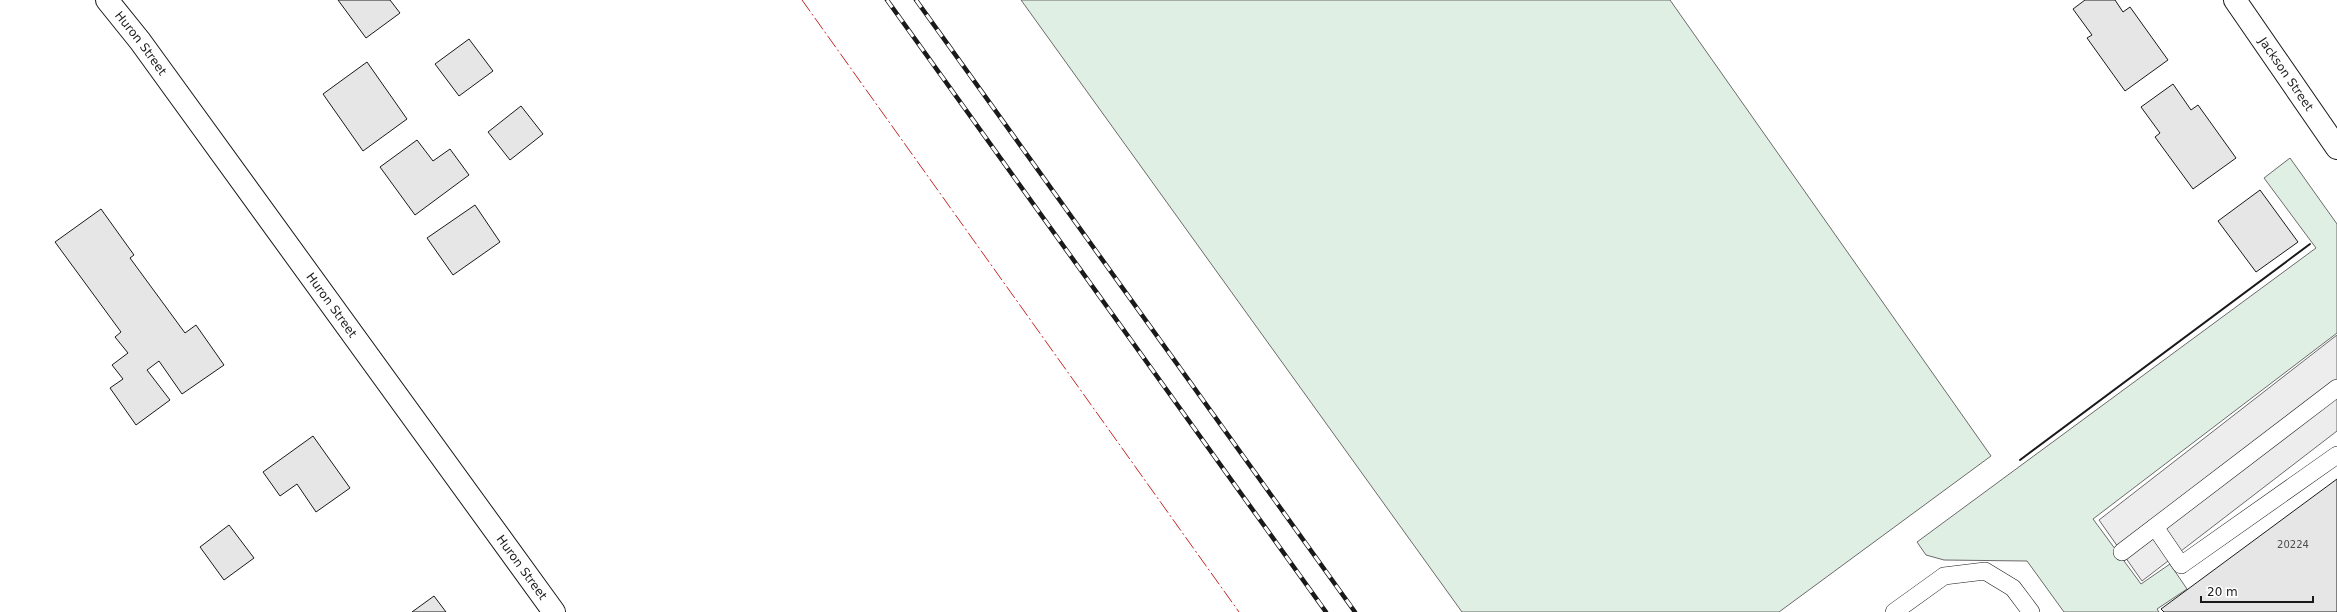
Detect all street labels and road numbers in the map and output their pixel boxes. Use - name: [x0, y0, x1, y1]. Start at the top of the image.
- street label: Huron Street: [112, 9, 170, 78]
- street label: Jackson Street: [2255, 34, 2316, 114]
- street label: Huron Street: [303, 270, 360, 341]
- street label: Huron Street: [494, 532, 550, 603]

